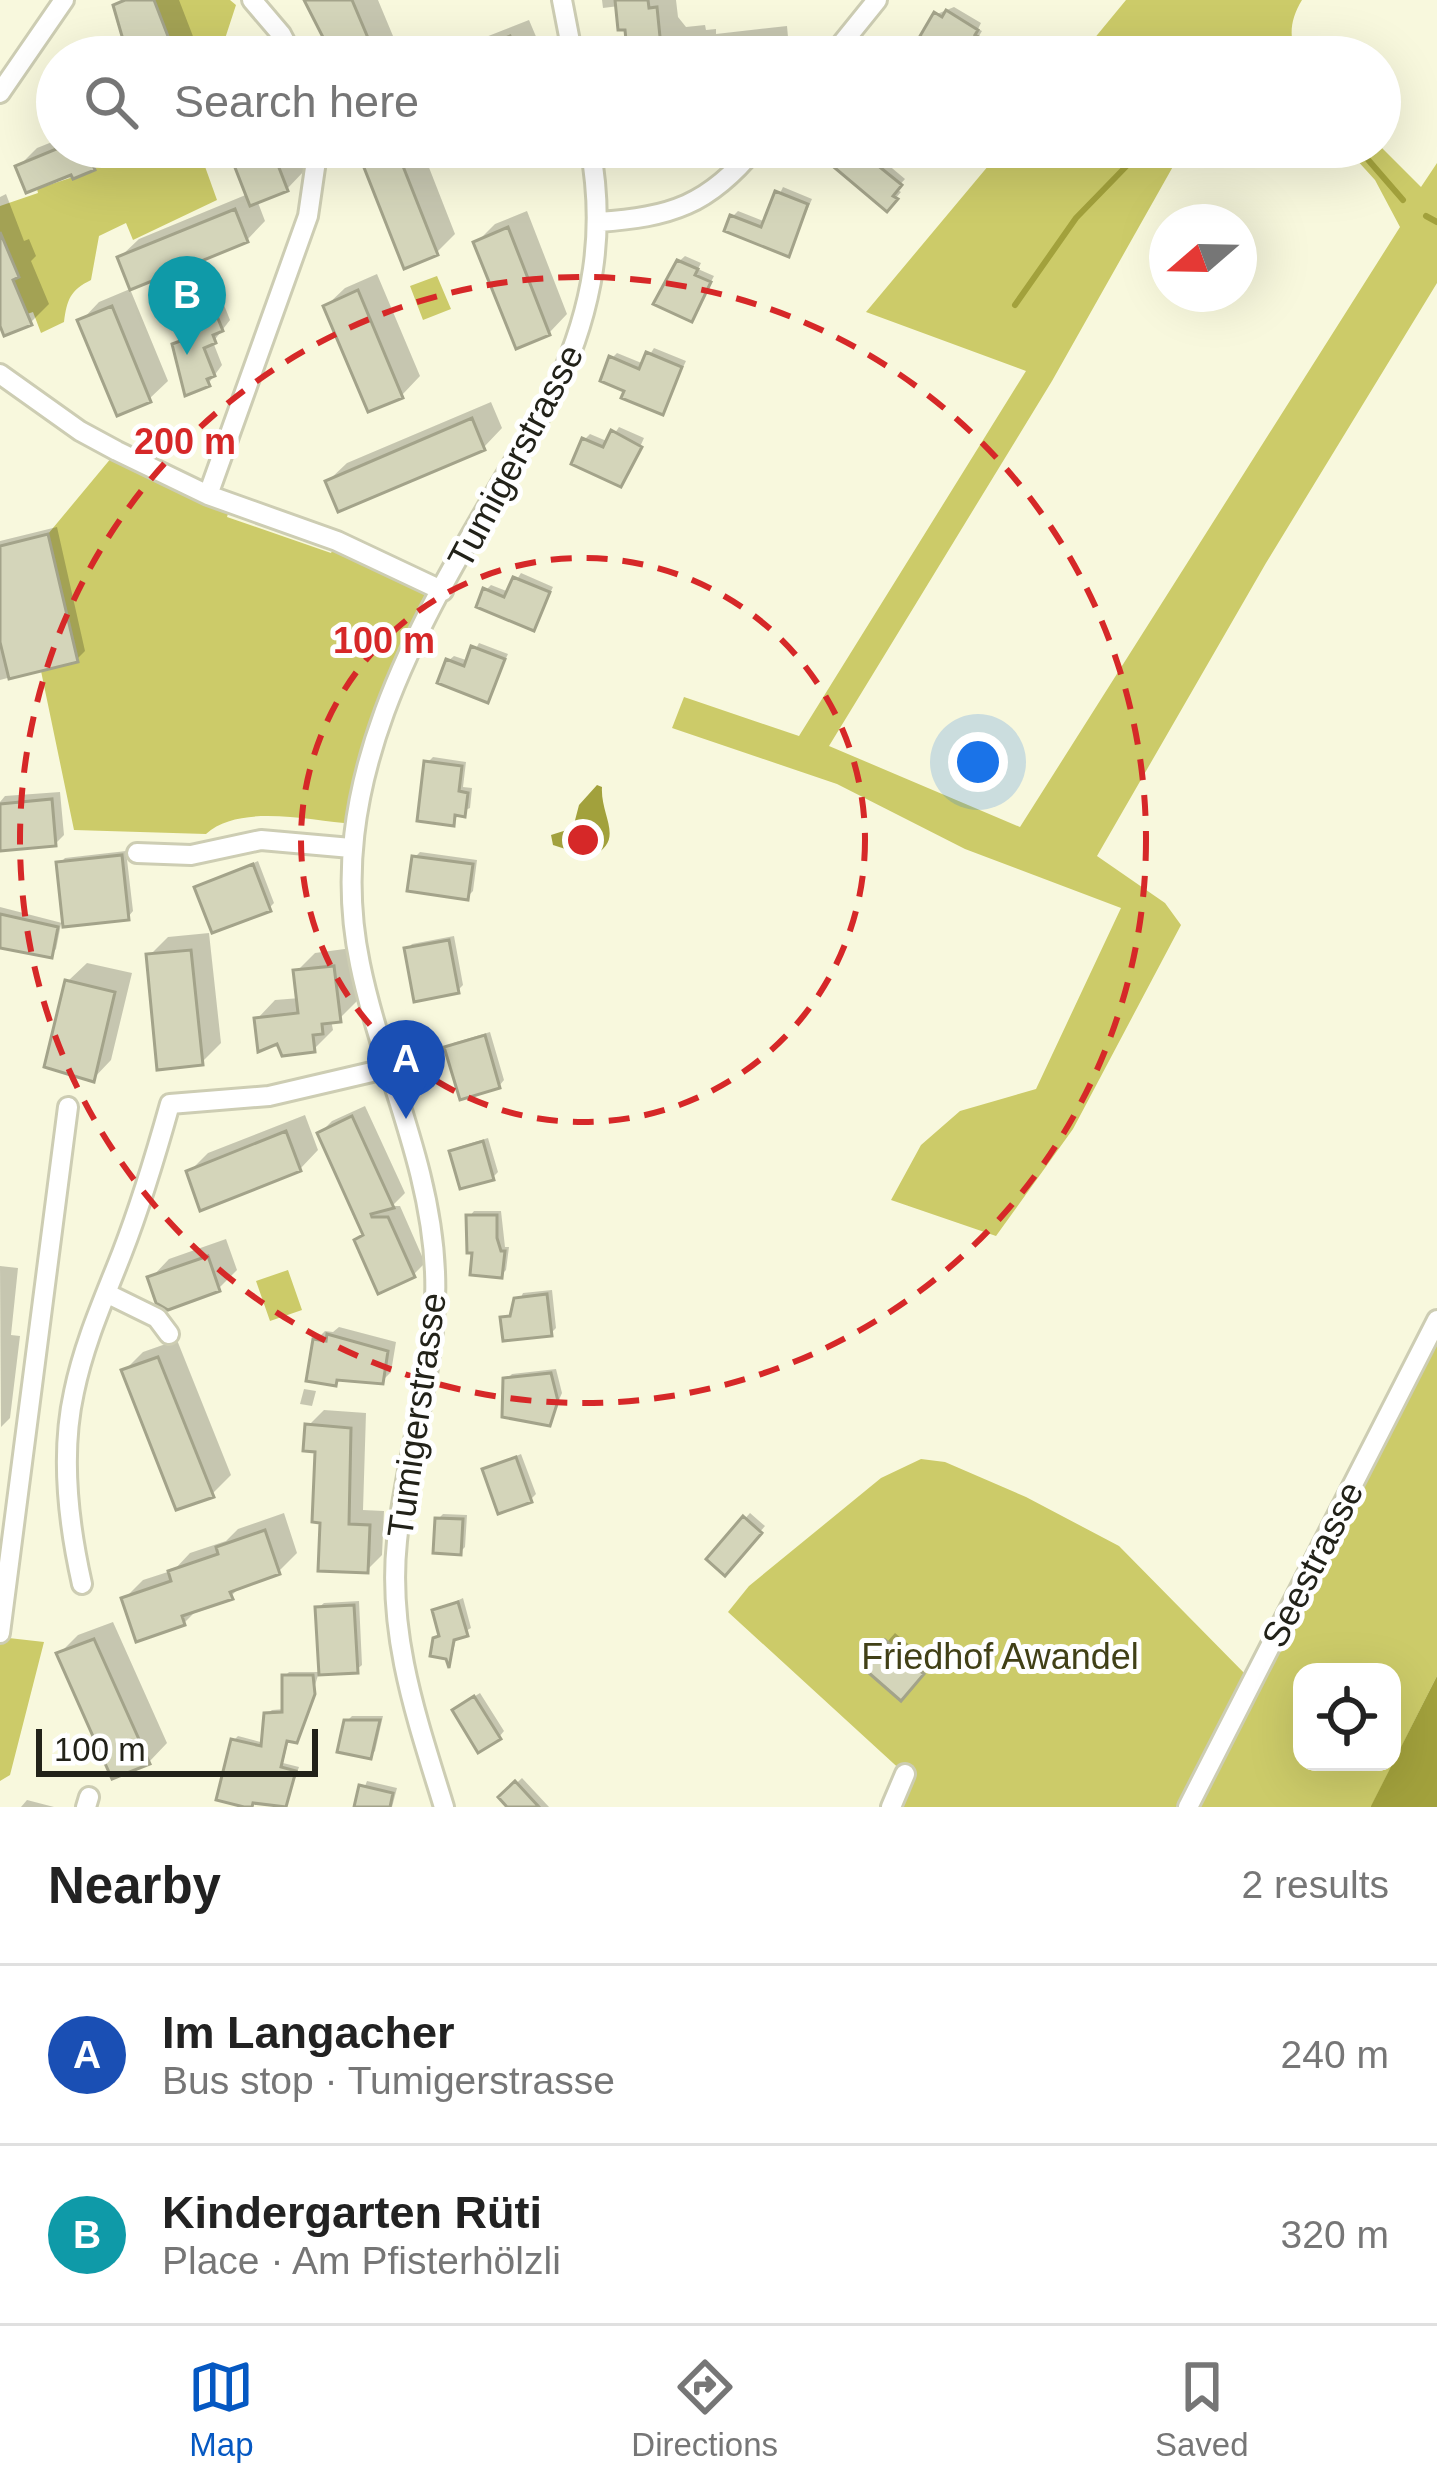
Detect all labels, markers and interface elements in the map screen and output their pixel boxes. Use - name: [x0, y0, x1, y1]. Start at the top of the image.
- search box: [36, 36, 1401, 168]
- icon: search: [78, 69, 144, 135]
- text: Search here: [174, 76, 419, 127]
- north arrow: [1149, 204, 1257, 312]
- pin: B: [148, 256, 226, 355]
- street label: Tumigerstrasse: [439, 338, 591, 575]
- text: 200 m: [134, 421, 236, 462]
- text: 100 m: [333, 620, 435, 661]
- your location: [948, 732, 1008, 792]
- centre of rings: [562, 819, 604, 861]
- pin: A: [367, 1020, 445, 1119]
- street label: Tumigerstrasse: [379, 1290, 454, 1540]
- street label: Seestrasse: [1253, 1475, 1372, 1654]
- park label: Friedhof Awandel: [861, 1636, 1139, 1677]
- map controls: [1293, 1663, 1401, 1771]
- button: locate: [1293, 1663, 1401, 1771]
- scale bar: [36, 1723, 318, 1776]
- text: 100 m: [54, 1731, 146, 1768]
- text: Nearby: [48, 1857, 221, 1914]
- text: 2 results: [1242, 1863, 1389, 1906]
- text: Im Langacher: [162, 2007, 455, 2058]
- text: A: [73, 2033, 101, 2076]
- text: 240 m: [1281, 2033, 1389, 2076]
- text: Bus stop · Tumigerstrasse: [162, 2059, 615, 2102]
- text: Kindergarten Rüti: [162, 2187, 542, 2238]
- text: B: [73, 2213, 101, 2256]
- text: 320 m: [1281, 2213, 1389, 2256]
- text: Place · Am Pfisterhölzli: [162, 2239, 561, 2282]
- tab: Map: [188, 2354, 254, 2464]
- tab: Directions: [631, 2354, 778, 2464]
- tab: Saved: [1155, 2354, 1249, 2464]

